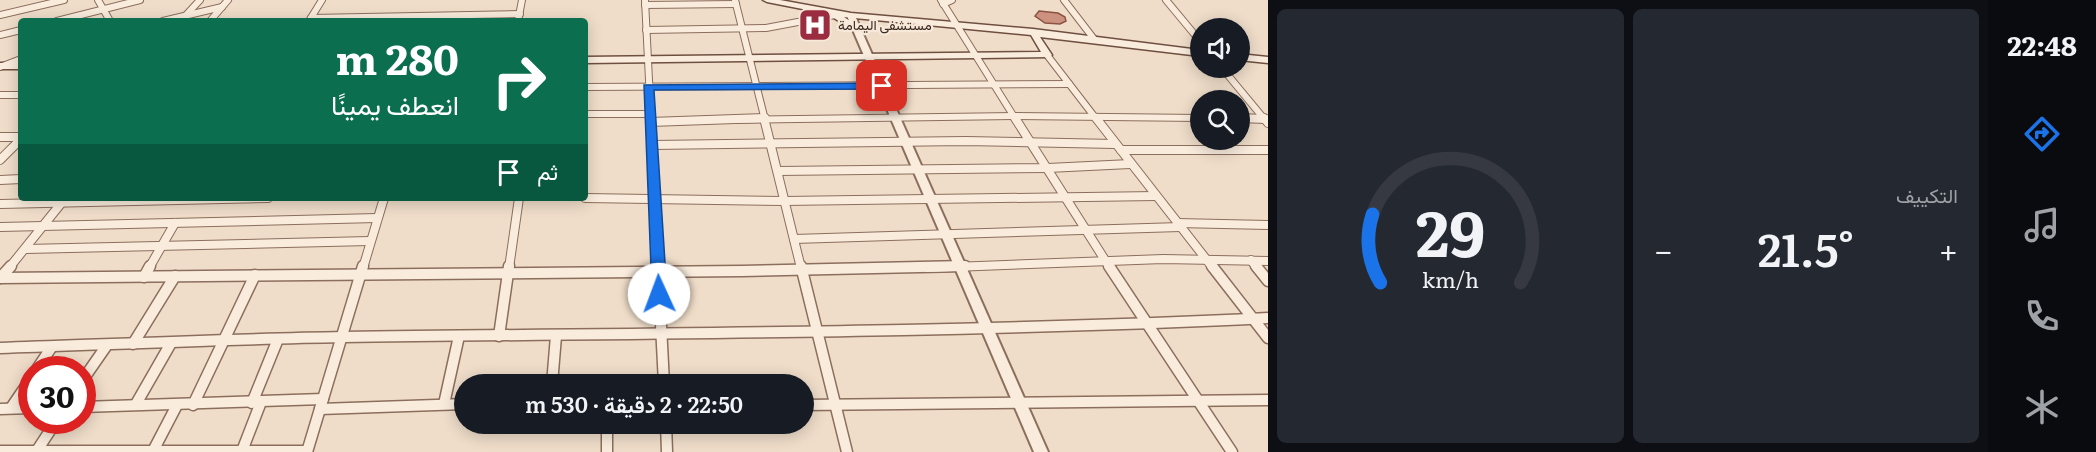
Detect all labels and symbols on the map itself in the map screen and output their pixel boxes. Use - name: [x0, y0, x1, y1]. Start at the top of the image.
- hospital icon: مستشفى اليمامة: [797, 7, 833, 43]
- place label: مستشفى اليمامة: [838, 14, 932, 34]
- pin: [856, 60, 907, 111]
- position arrow: [627, 262, 691, 326]
- speed limit sign: 30: [18, 356, 96, 434]

